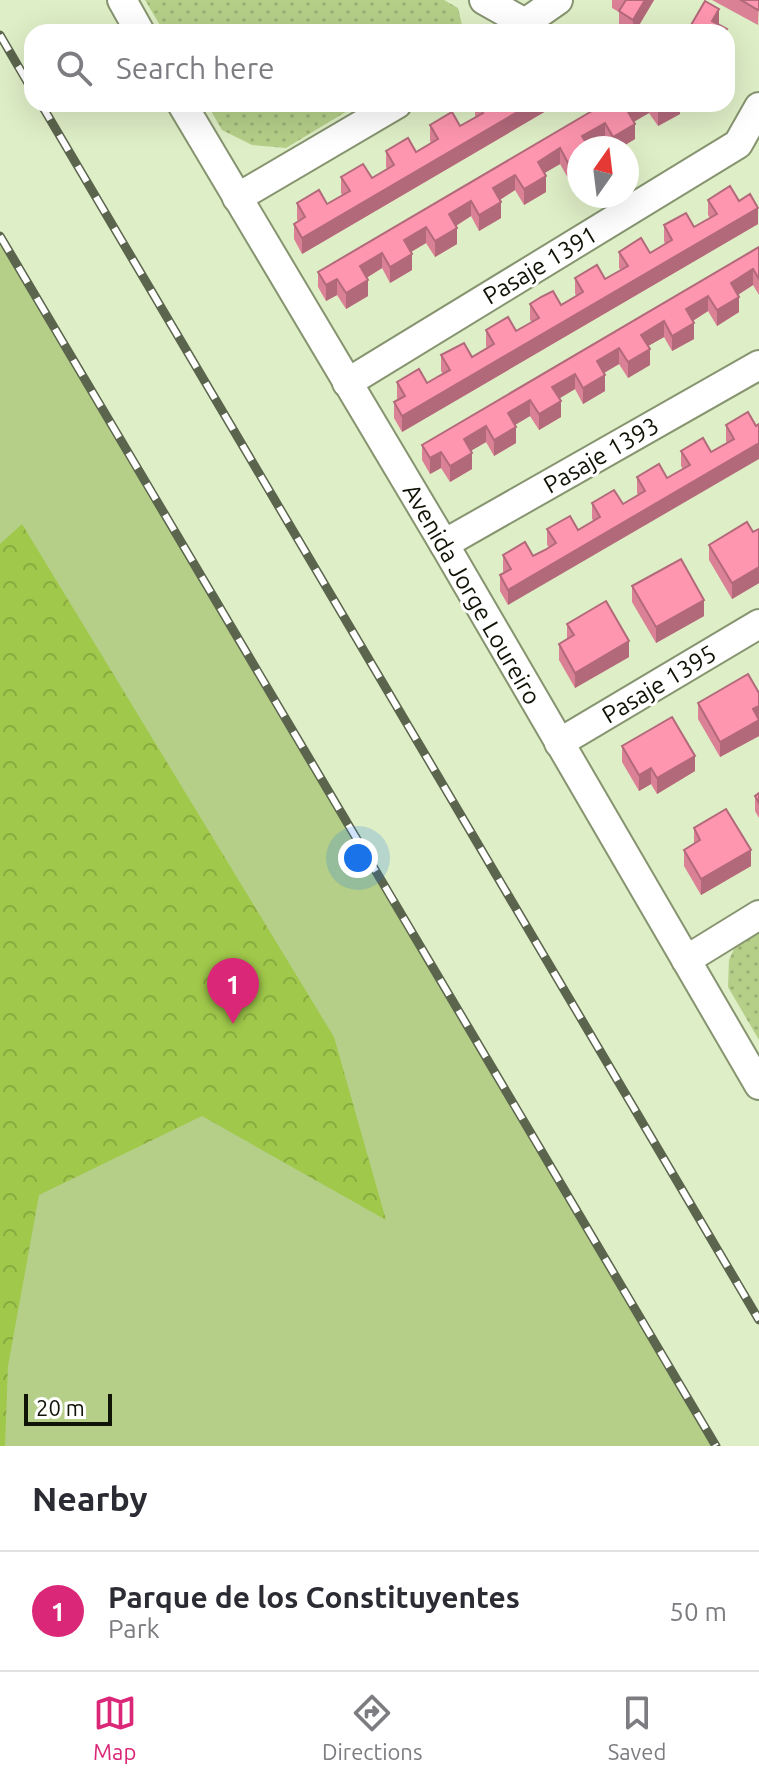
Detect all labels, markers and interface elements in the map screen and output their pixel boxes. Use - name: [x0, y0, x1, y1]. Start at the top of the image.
- search box: [24, 24, 735, 112]
- icon: search: [52, 46, 96, 90]
- text: Search here: [116, 51, 275, 85]
- north arrow: [567, 136, 639, 208]
- street label: Pasaje 1391: [478, 220, 602, 310]
- street label: Pasaje 1393: [539, 411, 663, 499]
- street label: Avenida Jorge Loureiro: [398, 479, 546, 709]
- street label: Pasaje 1395: [597, 639, 721, 729]
- your location: [338, 838, 378, 878]
- pin: 1: [207, 958, 259, 1024]
- scale bar: [24, 1390, 112, 1426]
- text: 20 m: [36, 1395, 85, 1420]
- text: Nearby: [32, 1479, 147, 1517]
- text: Parque de los Constituyentes: [108, 1580, 520, 1614]
- text: 1: [51, 1597, 65, 1626]
- text: 50 m: [669, 1597, 727, 1626]
- text: Park: [108, 1614, 160, 1643]
- tab: Map: [93, 1691, 137, 1764]
- tab: Directions: [322, 1691, 422, 1764]
- tab: Saved: [608, 1691, 666, 1764]

